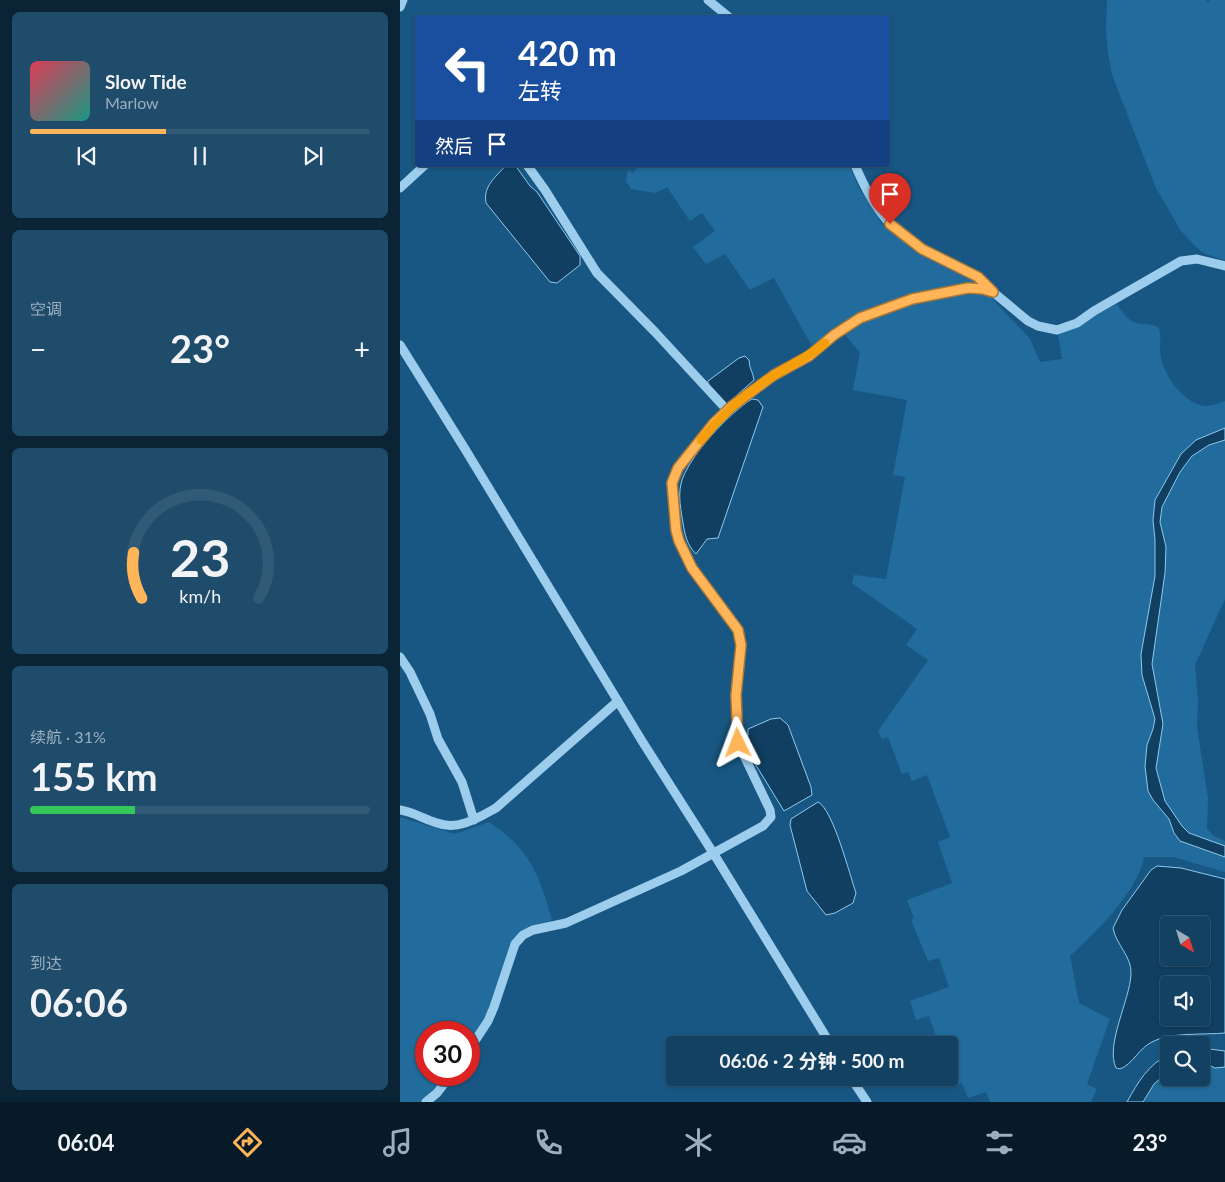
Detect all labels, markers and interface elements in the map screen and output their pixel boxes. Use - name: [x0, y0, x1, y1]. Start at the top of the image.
- text: 420 m: [518, 31, 617, 73]
- icon: left: [435, 35, 500, 100]
- text: Slow Tide: [105, 70, 187, 93]
- text: 左转: [518, 77, 562, 104]
- text: Marlow: [105, 93, 159, 112]
- icon: arrive: [483, 130, 511, 158]
- text: 然后: [435, 134, 473, 157]
- icon: previous: [73, 142, 101, 170]
- icon: pause: [186, 142, 214, 170]
- icon: next: [299, 142, 327, 170]
- pin: [869, 173, 911, 224]
- icon: arrive: [876, 180, 904, 208]
- text: 空调: [30, 299, 62, 318]
- text: 23°: [170, 325, 230, 371]
- text: −: [30, 332, 46, 366]
- text: +: [354, 332, 370, 366]
- text: 23: [170, 526, 230, 588]
- text: km/h: [179, 585, 221, 607]
- position arrow: [711, 716, 763, 768]
- text: 续航 · 31%: [30, 727, 106, 746]
- text: 155 km: [30, 753, 158, 799]
- north arrow: [1160, 916, 1210, 966]
- map controls: [1160, 916, 1210, 1086]
- text: 到达: [30, 953, 62, 972]
- button: sound: [1160, 976, 1210, 1026]
- text: 06:06: [30, 979, 128, 1025]
- speed limit sign: 30: [415, 1021, 480, 1086]
- button: search: [1160, 1036, 1210, 1086]
- text: 06:06 · 2 分钟 · 500 m: [719, 1049, 905, 1072]
- icon: directions: [230, 1125, 265, 1160]
- icon: music: [380, 1125, 415, 1160]
- icon: phone: [531, 1125, 566, 1160]
- icon: climate: [681, 1125, 716, 1160]
- icon: car: [832, 1125, 867, 1160]
- icon: filters: [982, 1125, 1017, 1160]
- text: 06:04: [58, 1129, 114, 1156]
- text: 23°: [1133, 1129, 1167, 1156]

